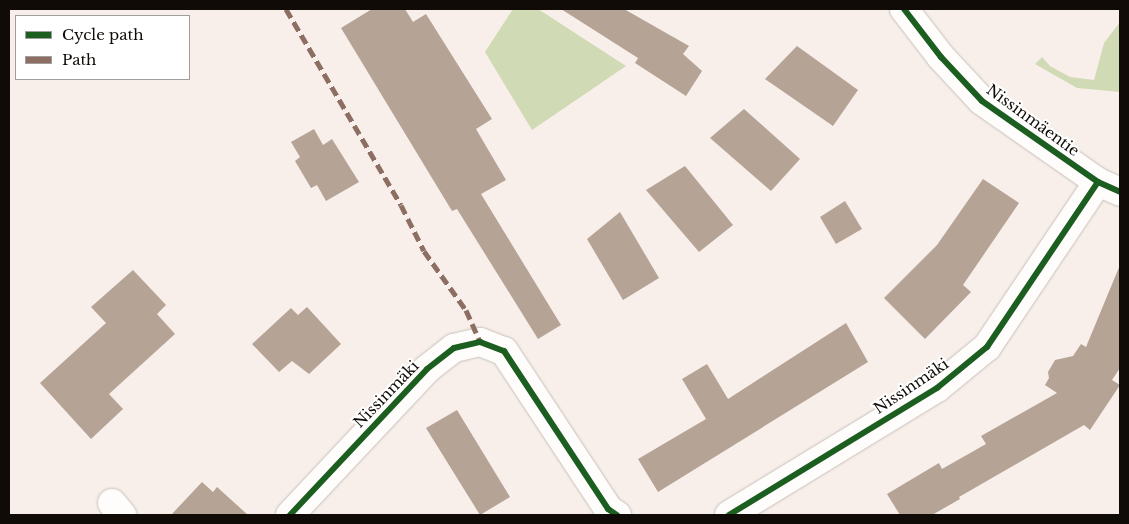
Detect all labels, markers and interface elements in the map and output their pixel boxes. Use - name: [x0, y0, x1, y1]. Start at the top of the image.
- legend: [15, 15, 190, 80]
- text: Cycle path: [62, 25, 144, 44]
- text: Path: [62, 50, 96, 69]
- street label: Nissinmäentie: [983, 80, 1083, 160]
- street label: Nissinmäki: [870, 354, 952, 418]
- street label: Nissinmäki: [350, 357, 422, 431]

